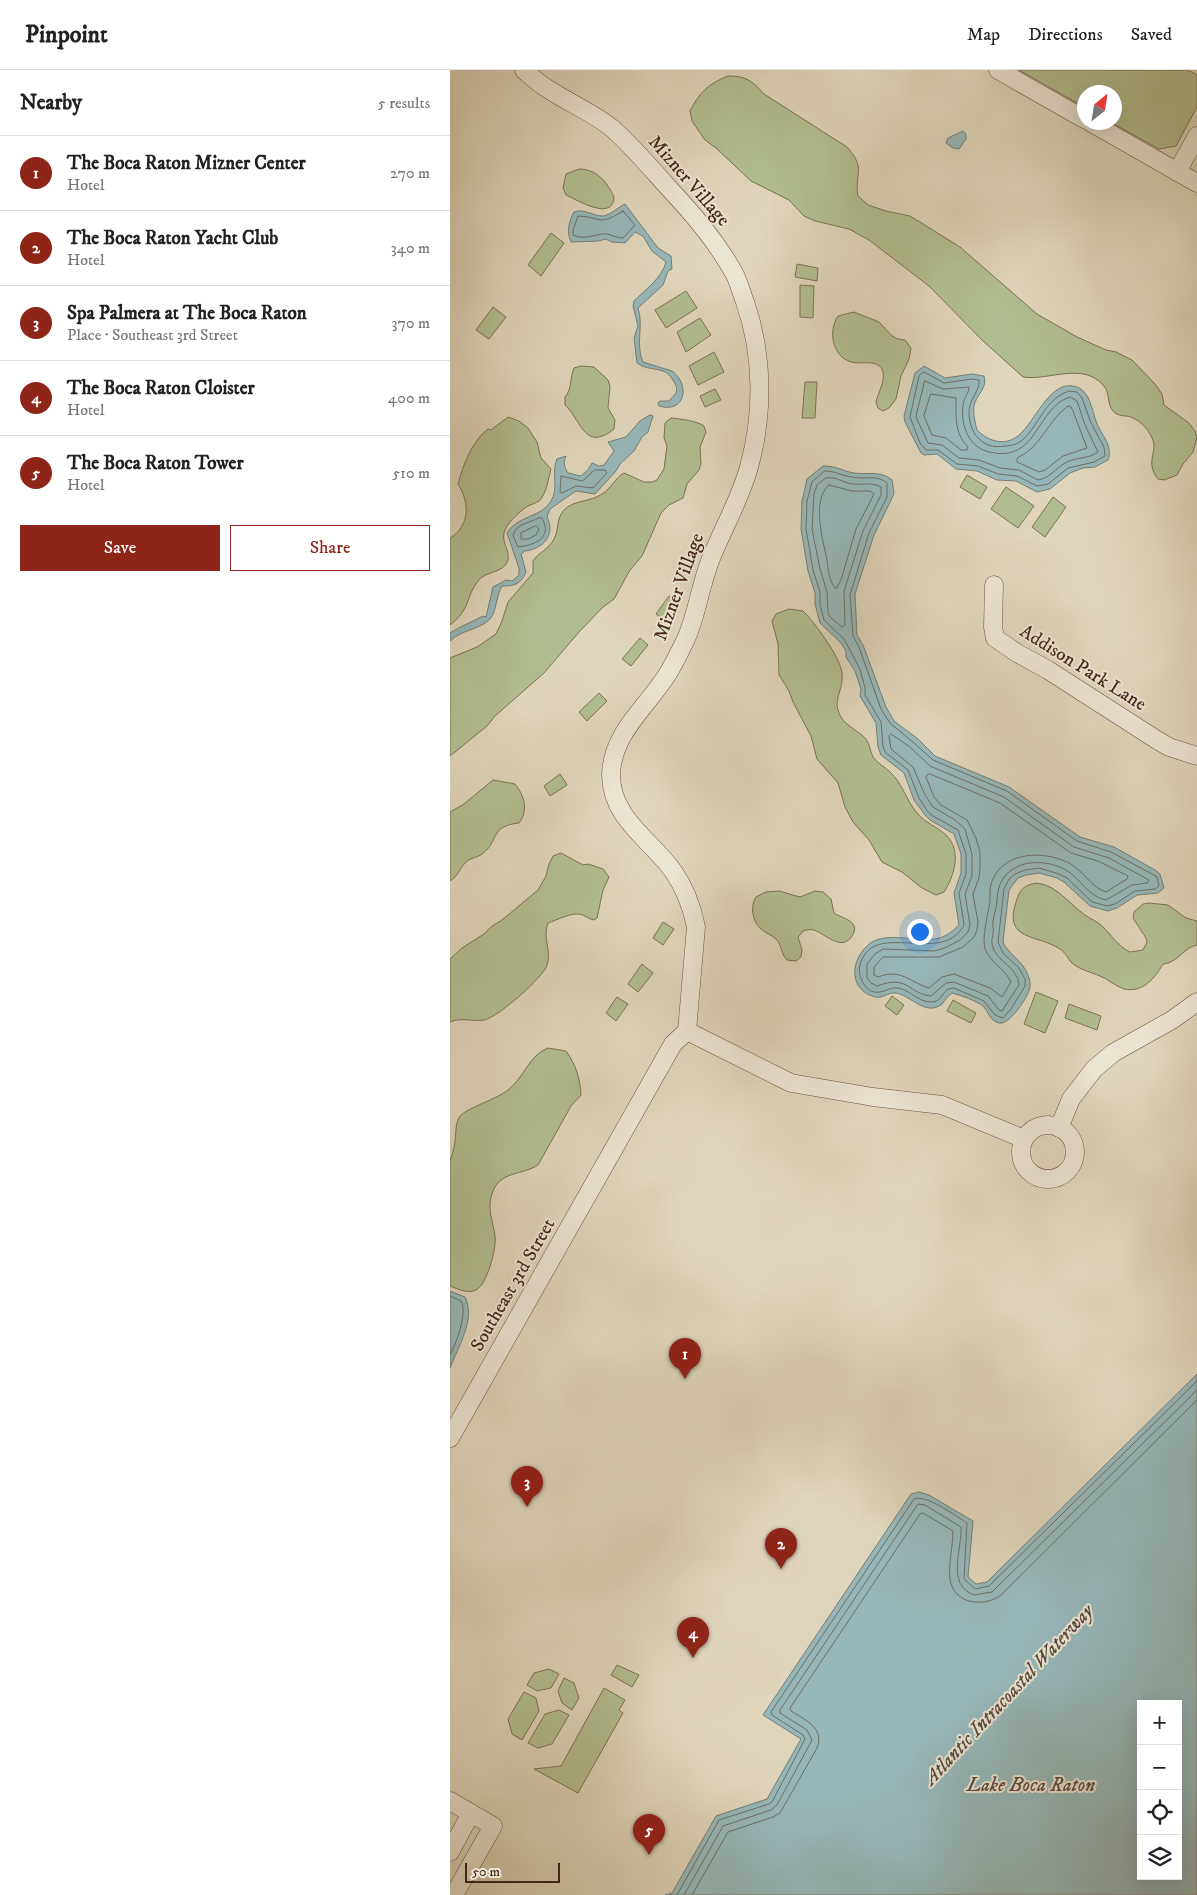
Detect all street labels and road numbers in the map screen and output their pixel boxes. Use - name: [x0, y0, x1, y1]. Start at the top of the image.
- street label: Mizner Village: [643, 131, 735, 231]
- street label: Mizner Village: [649, 530, 709, 644]
- street label: Addison Park Lane: [1016, 620, 1151, 716]
- street label: Southeast 3rd Street: [466, 1215, 560, 1355]

